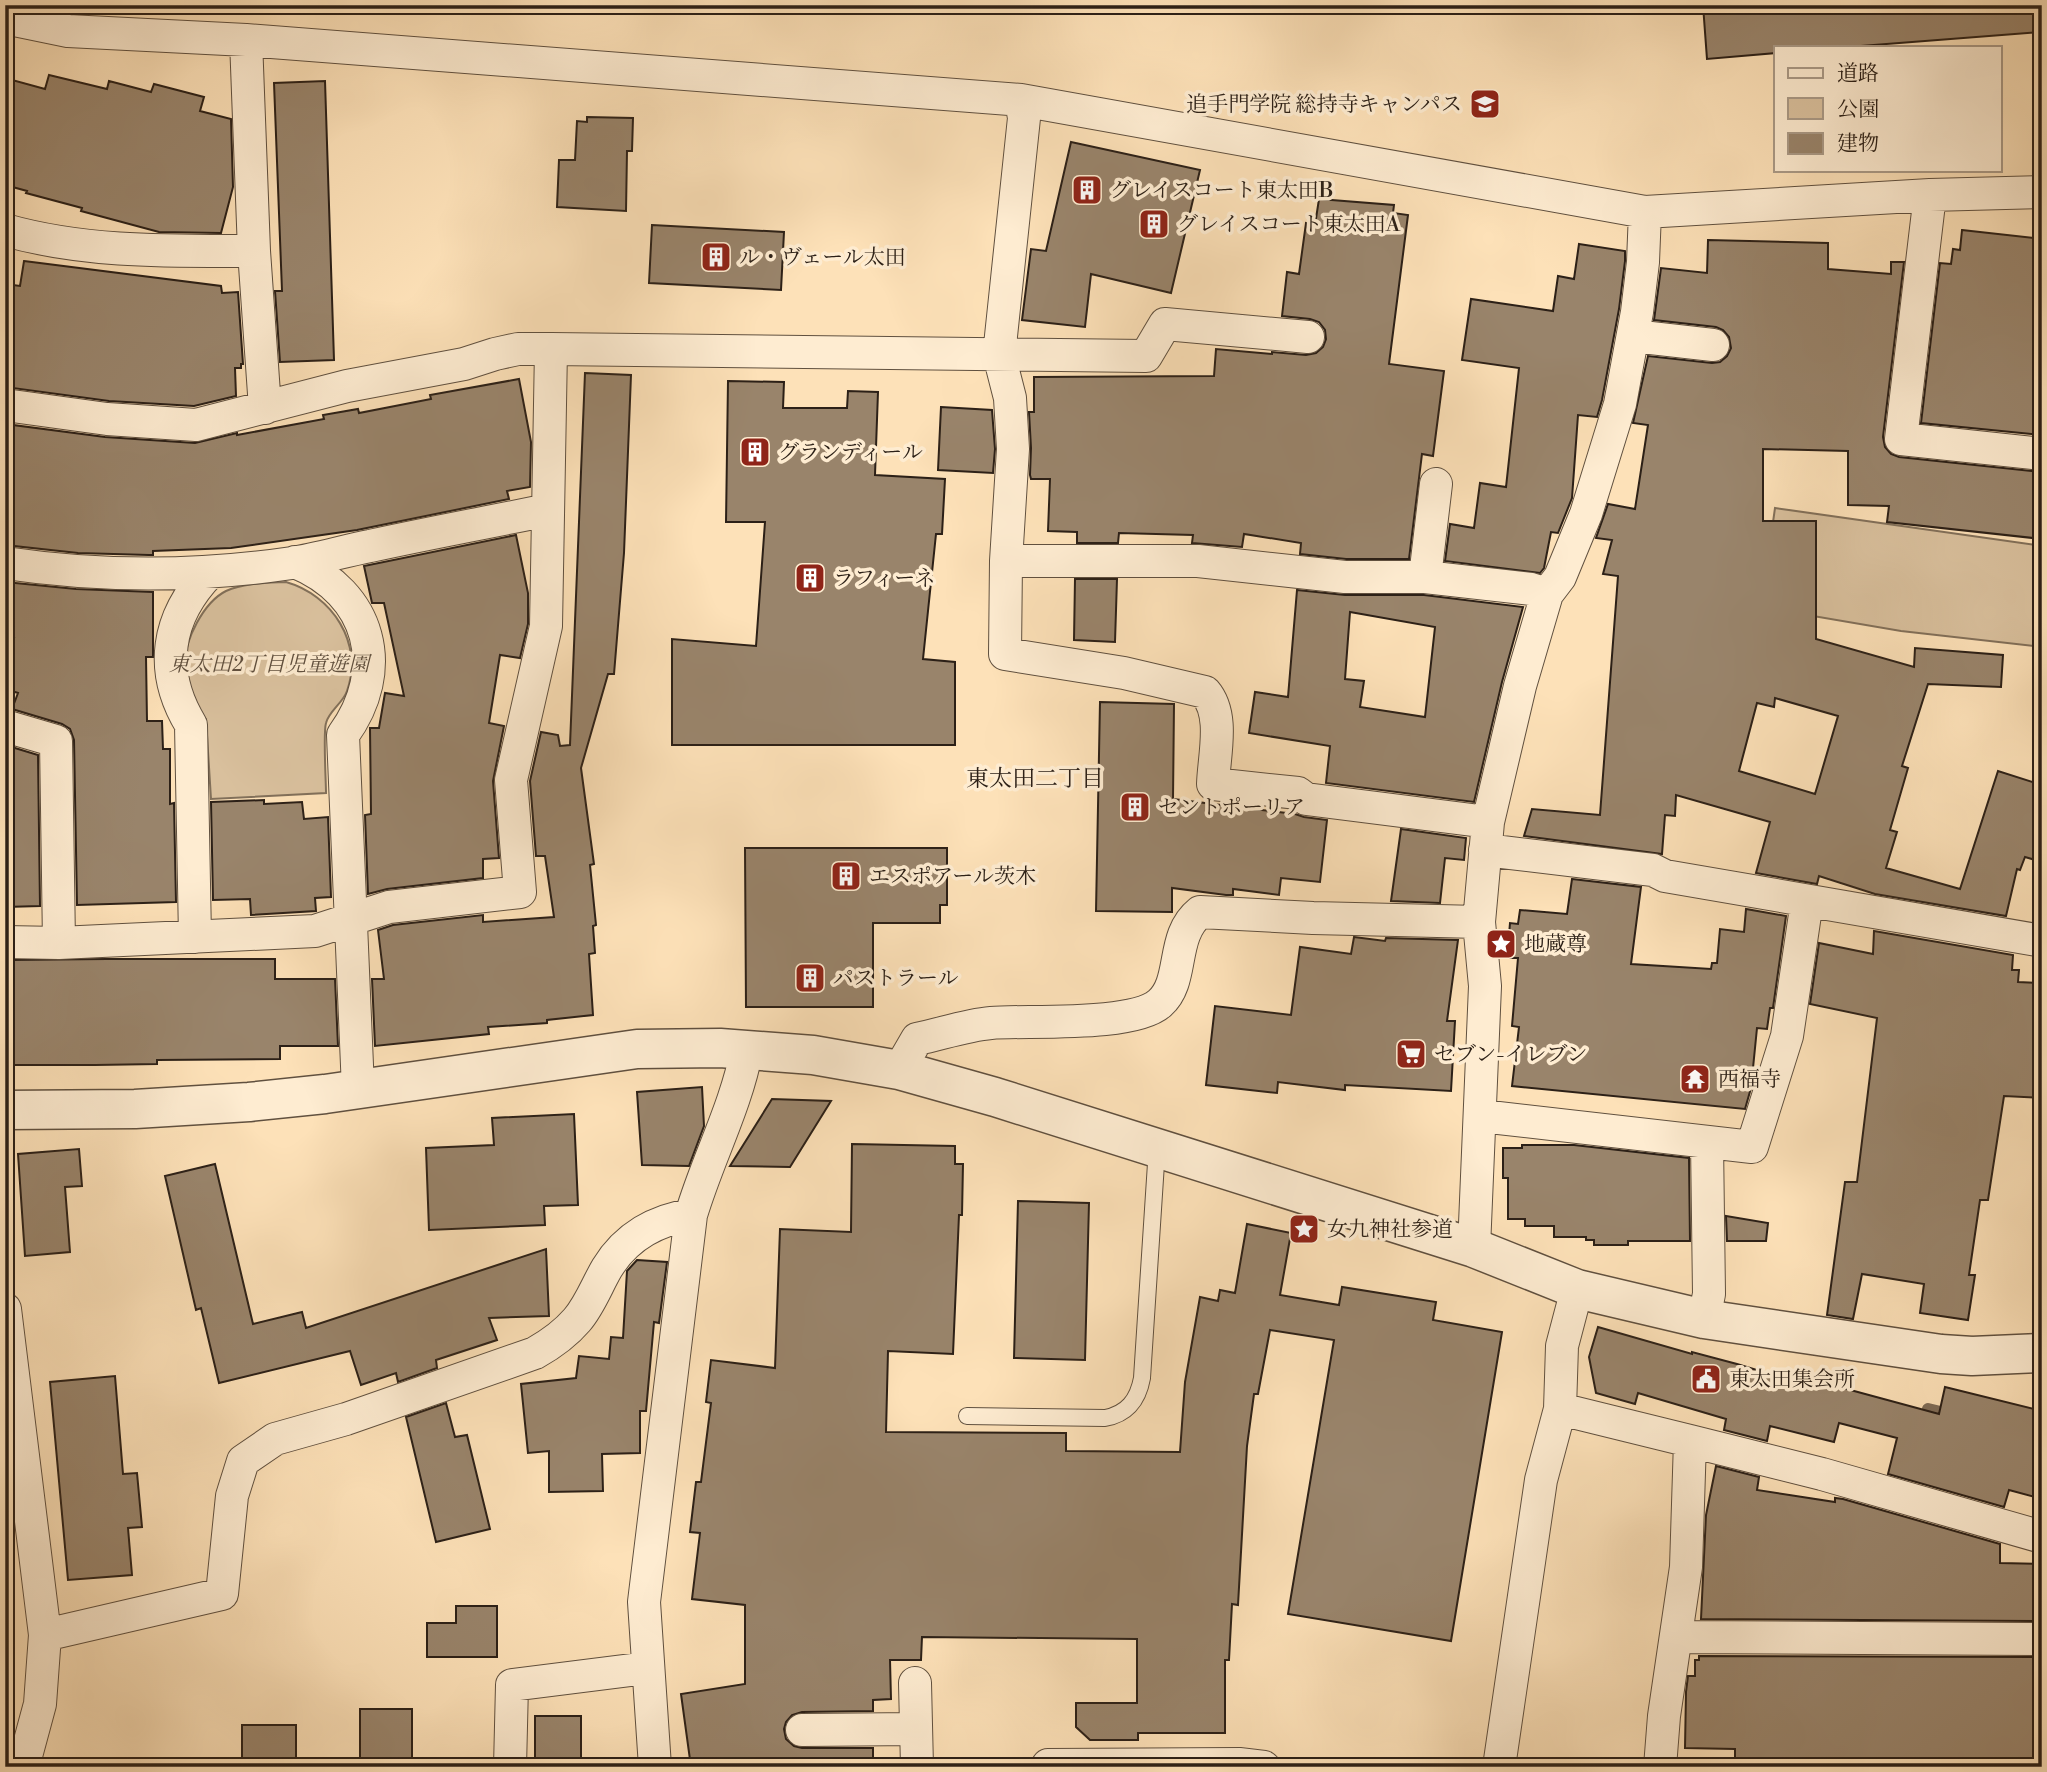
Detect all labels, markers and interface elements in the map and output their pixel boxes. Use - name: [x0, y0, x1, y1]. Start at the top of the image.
- legend: [1774, 46, 2002, 172]
- text: 道路: [1837, 61, 1879, 87]
- school or university icon: 追手門学院 総持寺キャンパス: [1468, 87, 1502, 121]
- place label: 追手門学院 総持寺キャンパス: [1186, 92, 1462, 118]
- text: 公園: [1837, 97, 1879, 123]
- text: 建物: [1837, 131, 1879, 157]
- building icon: グレイスコート東太田B: [1070, 173, 1104, 207]
- place label: グレイスコート東太田B: [1110, 178, 1334, 204]
- building icon: グレイスコート東太田A: [1137, 207, 1171, 241]
- place label: グレイスコート東太田A: [1177, 212, 1401, 238]
- building icon: ル・ヴェール太田: [699, 240, 733, 274]
- place label: ル・ヴェール太田: [739, 245, 906, 271]
- building icon: グランディール: [738, 435, 772, 469]
- place label: グランディール: [778, 440, 923, 466]
- building icon: ラフィーネ: [793, 561, 827, 595]
- place label: ラフィーネ: [833, 566, 935, 592]
- park label: 東太田2丁目児童遊園: [169, 652, 372, 678]
- district label: 東太田二丁目: [966, 765, 1104, 793]
- building icon: セントポーリア: [1118, 790, 1152, 824]
- place label: セントポーリア: [1158, 795, 1305, 821]
- building icon: エスポアール茨木: [829, 859, 863, 893]
- place label: エスポアール茨木: [869, 864, 1036, 890]
- place icon: 地蔵尊: [1484, 927, 1518, 961]
- place label: 地蔵尊: [1524, 932, 1587, 958]
- building icon: パストラール: [793, 961, 827, 995]
- place label: パストラール: [833, 966, 959, 992]
- supermarket icon: セブン-イレブン: [1394, 1037, 1428, 1071]
- place label: セブン-イレブン: [1434, 1042, 1588, 1068]
- temple icon: 西福寺: [1678, 1062, 1712, 1096]
- place label: 西福寺: [1718, 1067, 1781, 1093]
- place icon: 女九神社参道: [1287, 1212, 1321, 1246]
- place label: 女九神社参道: [1327, 1217, 1453, 1243]
- public building icon: 東太田集会所: [1689, 1362, 1723, 1396]
- place label: 東太田集会所: [1729, 1367, 1855, 1393]

